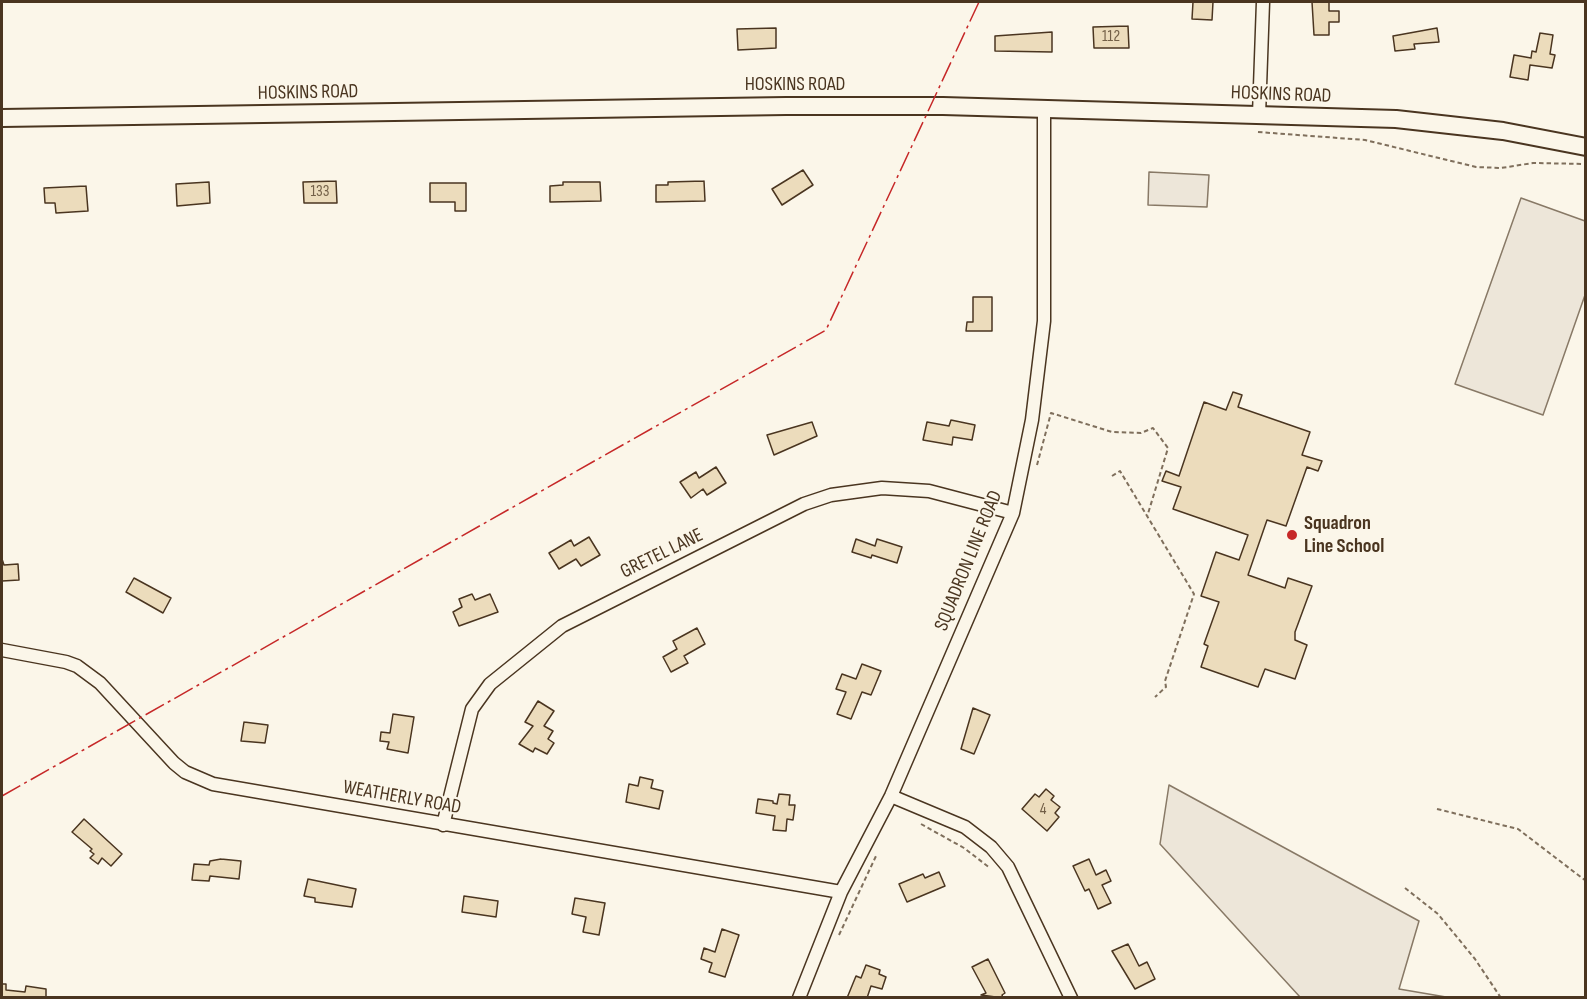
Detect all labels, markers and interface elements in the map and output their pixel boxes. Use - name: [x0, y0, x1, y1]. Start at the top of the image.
- house number: 112: [1102, 27, 1120, 47]
- street label: HOSKINS ROAD: [745, 73, 845, 97]
- street label: HOSKINS ROAD: [257, 80, 359, 106]
- street label: HOSKINS ROAD: [1230, 81, 1332, 109]
- house number: 133: [310, 182, 330, 202]
- street label: SQUADRON LINE ROAD: [930, 487, 1008, 635]
- place label: Squadron Line School: [1304, 512, 1384, 559]
- street label: GRETEL LANE: [617, 524, 707, 584]
- marker: Squadron Line School: [1285, 528, 1299, 542]
- street label: WEATHERLY ROAD: [341, 776, 463, 820]
- house number: 4: [1040, 800, 1046, 820]

